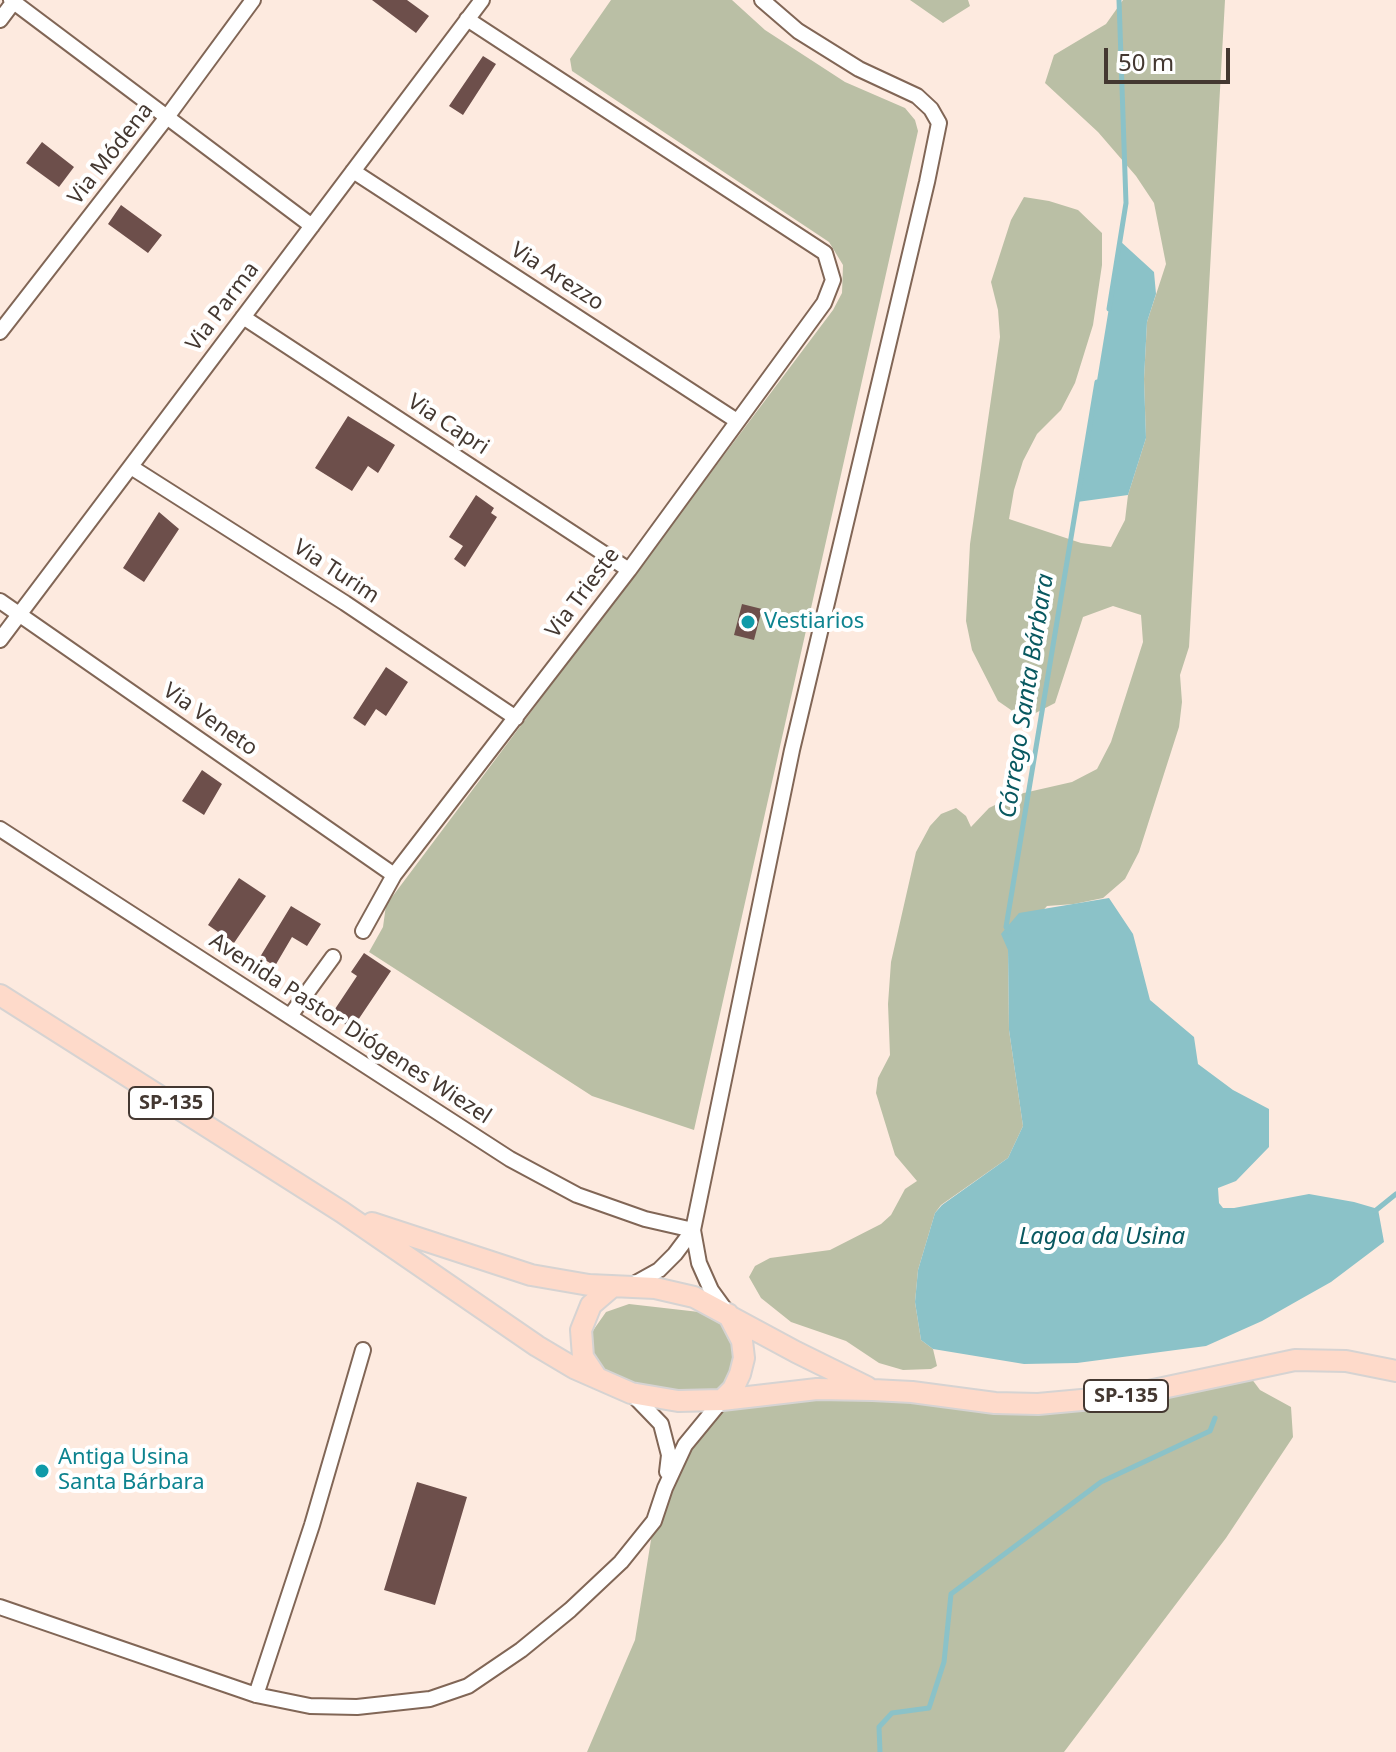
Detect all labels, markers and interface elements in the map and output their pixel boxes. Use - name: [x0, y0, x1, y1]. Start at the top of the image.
- scale bar: [1108, 32, 1234, 82]
- text: 50 m: [1118, 45, 1174, 78]
- street label: Via Módena: [63, 98, 159, 210]
- street label: Via Arezzo: [505, 237, 609, 317]
- street label: Via Parma: [181, 257, 265, 357]
- street label: Via Capri: [402, 389, 494, 461]
- street label: Via Turim: [288, 535, 384, 609]
- street label: Via Trieste: [541, 543, 625, 643]
- water label: Córrego Santa Bárbara: [993, 572, 1061, 820]
- place label: Vestiarios: [764, 609, 864, 635]
- marker: Vestiarios: [739, 613, 757, 631]
- street label: Via Veneto: [158, 678, 262, 762]
- street label: Avenida Pastor Diógenes Wiezel: [204, 928, 496, 1130]
- road number: SP-135: [129, 1087, 213, 1119]
- water label: Lagoa da Usina: [1019, 1223, 1185, 1251]
- road number: SP-135: [1084, 1380, 1168, 1412]
- place label: Antiga Usina Santa Bárbara: [58, 1445, 205, 1496]
- marker: Antiga Usina Santa Bárbara: [33, 1462, 51, 1480]

